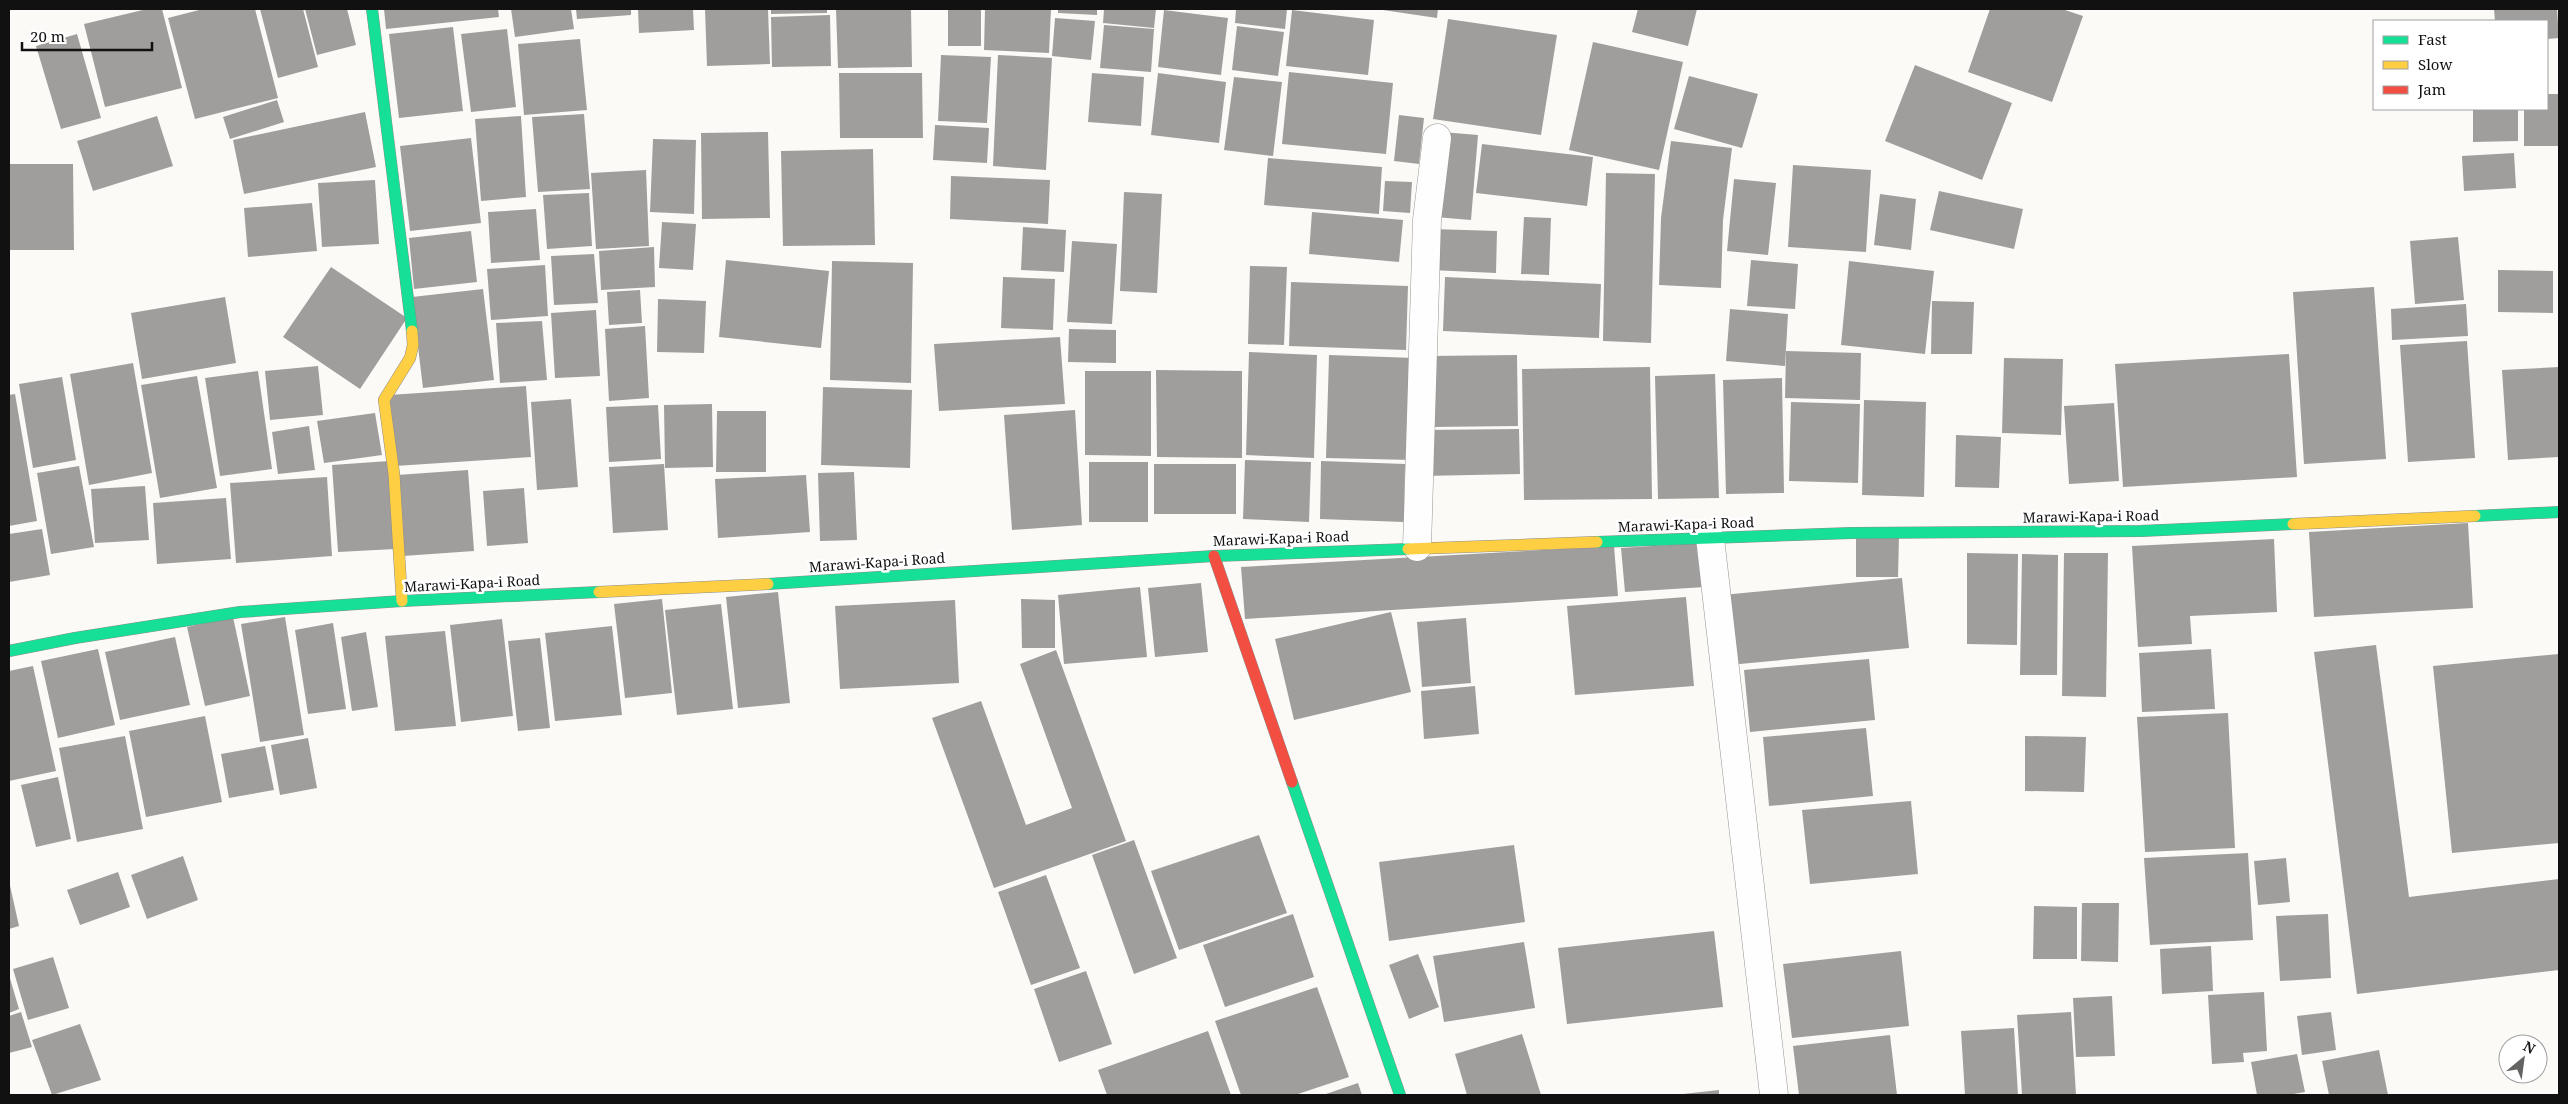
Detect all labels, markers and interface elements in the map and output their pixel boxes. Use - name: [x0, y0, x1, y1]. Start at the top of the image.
- scale bar: [22, 20, 152, 52]
- legend: [2373, 20, 2548, 110]
- text: 20 m: [30, 26, 65, 46]
- text: Fast: [2418, 29, 2447, 49]
- text: Slow: [2418, 54, 2452, 74]
- text: Jam: [2417, 79, 2446, 99]
- street label: Marawi-Kapa-i Road: [2023, 505, 2160, 527]
- street label: Marawi-Kapa-i Road: [1617, 512, 1755, 536]
- street label: Marawi-Kapa-i Road: [1212, 526, 1350, 550]
- street label: Marawi-Kapa-i Road: [808, 548, 946, 576]
- street label: Marawi-Kapa-i Road: [403, 570, 541, 596]
- north arrow: [2498, 1034, 2548, 1084]
- text: N: [2520, 1036, 2539, 1058]

